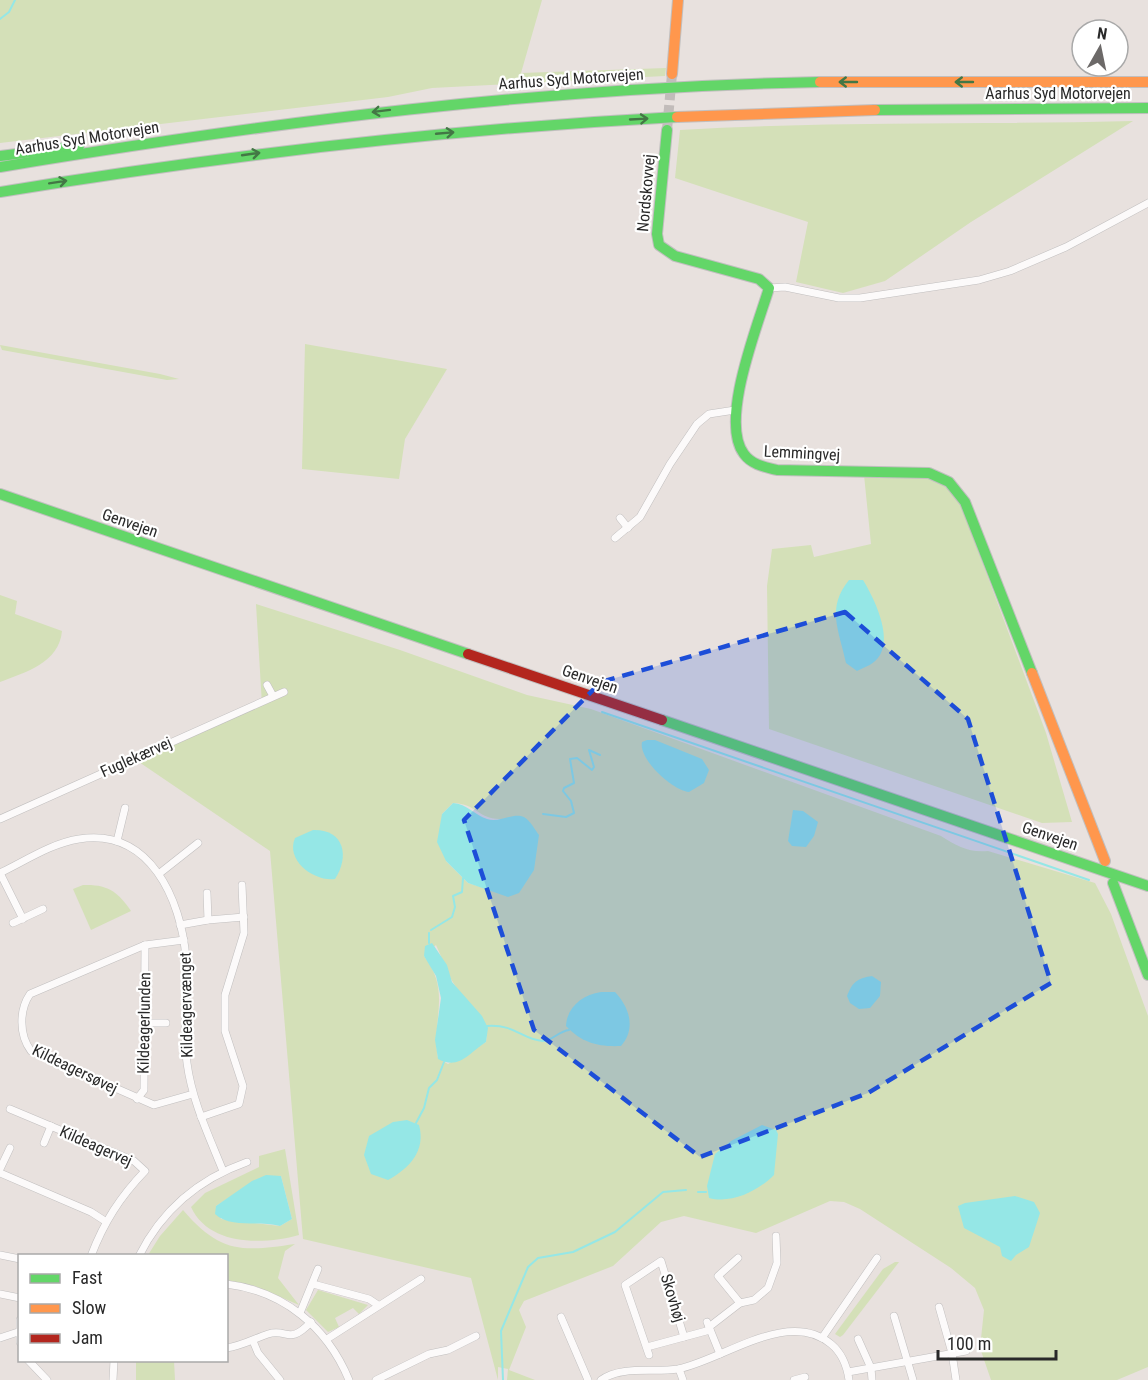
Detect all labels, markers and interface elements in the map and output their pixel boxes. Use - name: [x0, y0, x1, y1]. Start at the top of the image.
- north arrow: [1070, 18, 1130, 78]
- text: N: [1096, 24, 1109, 44]
- street label: Aarhus Syd Motorvejen: [498, 64, 644, 94]
- one-way arrow: [839, 76, 859, 88]
- one-way arrow: [954, 76, 974, 88]
- street label: Aarhus Syd Motorvejen: [985, 84, 1131, 103]
- one-way arrow: [372, 105, 392, 116]
- one-way arrow: [629, 113, 648, 124]
- street label: Aarhus Syd Motorvejen: [14, 117, 160, 159]
- one-way arrow: [434, 127, 454, 138]
- one-way arrow: [240, 149, 260, 160]
- street label: Nordskovvej: [633, 153, 659, 233]
- one-way arrow: [47, 176, 67, 187]
- street label: Lemmingvej: [763, 442, 841, 464]
- street label: Genvejen: [100, 505, 160, 541]
- street label: Genvejen: [560, 661, 620, 697]
- street label: Fuglekærvej: [97, 733, 175, 781]
- street label: Genvejen: [1020, 818, 1080, 854]
- street label: Kildeagervænget: [176, 952, 196, 1058]
- street label: Kildeagerlunden: [134, 972, 154, 1074]
- street label: Kildeagersøvej: [29, 1040, 121, 1098]
- street label: Kildeagervej: [57, 1122, 135, 1170]
- legend: [18, 1254, 228, 1362]
- text: Fast: [72, 1267, 103, 1288]
- street label: Skovhøj: [657, 1272, 689, 1324]
- text: Slow: [72, 1297, 107, 1318]
- scale bar: [938, 1323, 1056, 1361]
- text: Jam: [72, 1327, 103, 1348]
- text: 100 m: [947, 1333, 991, 1354]

